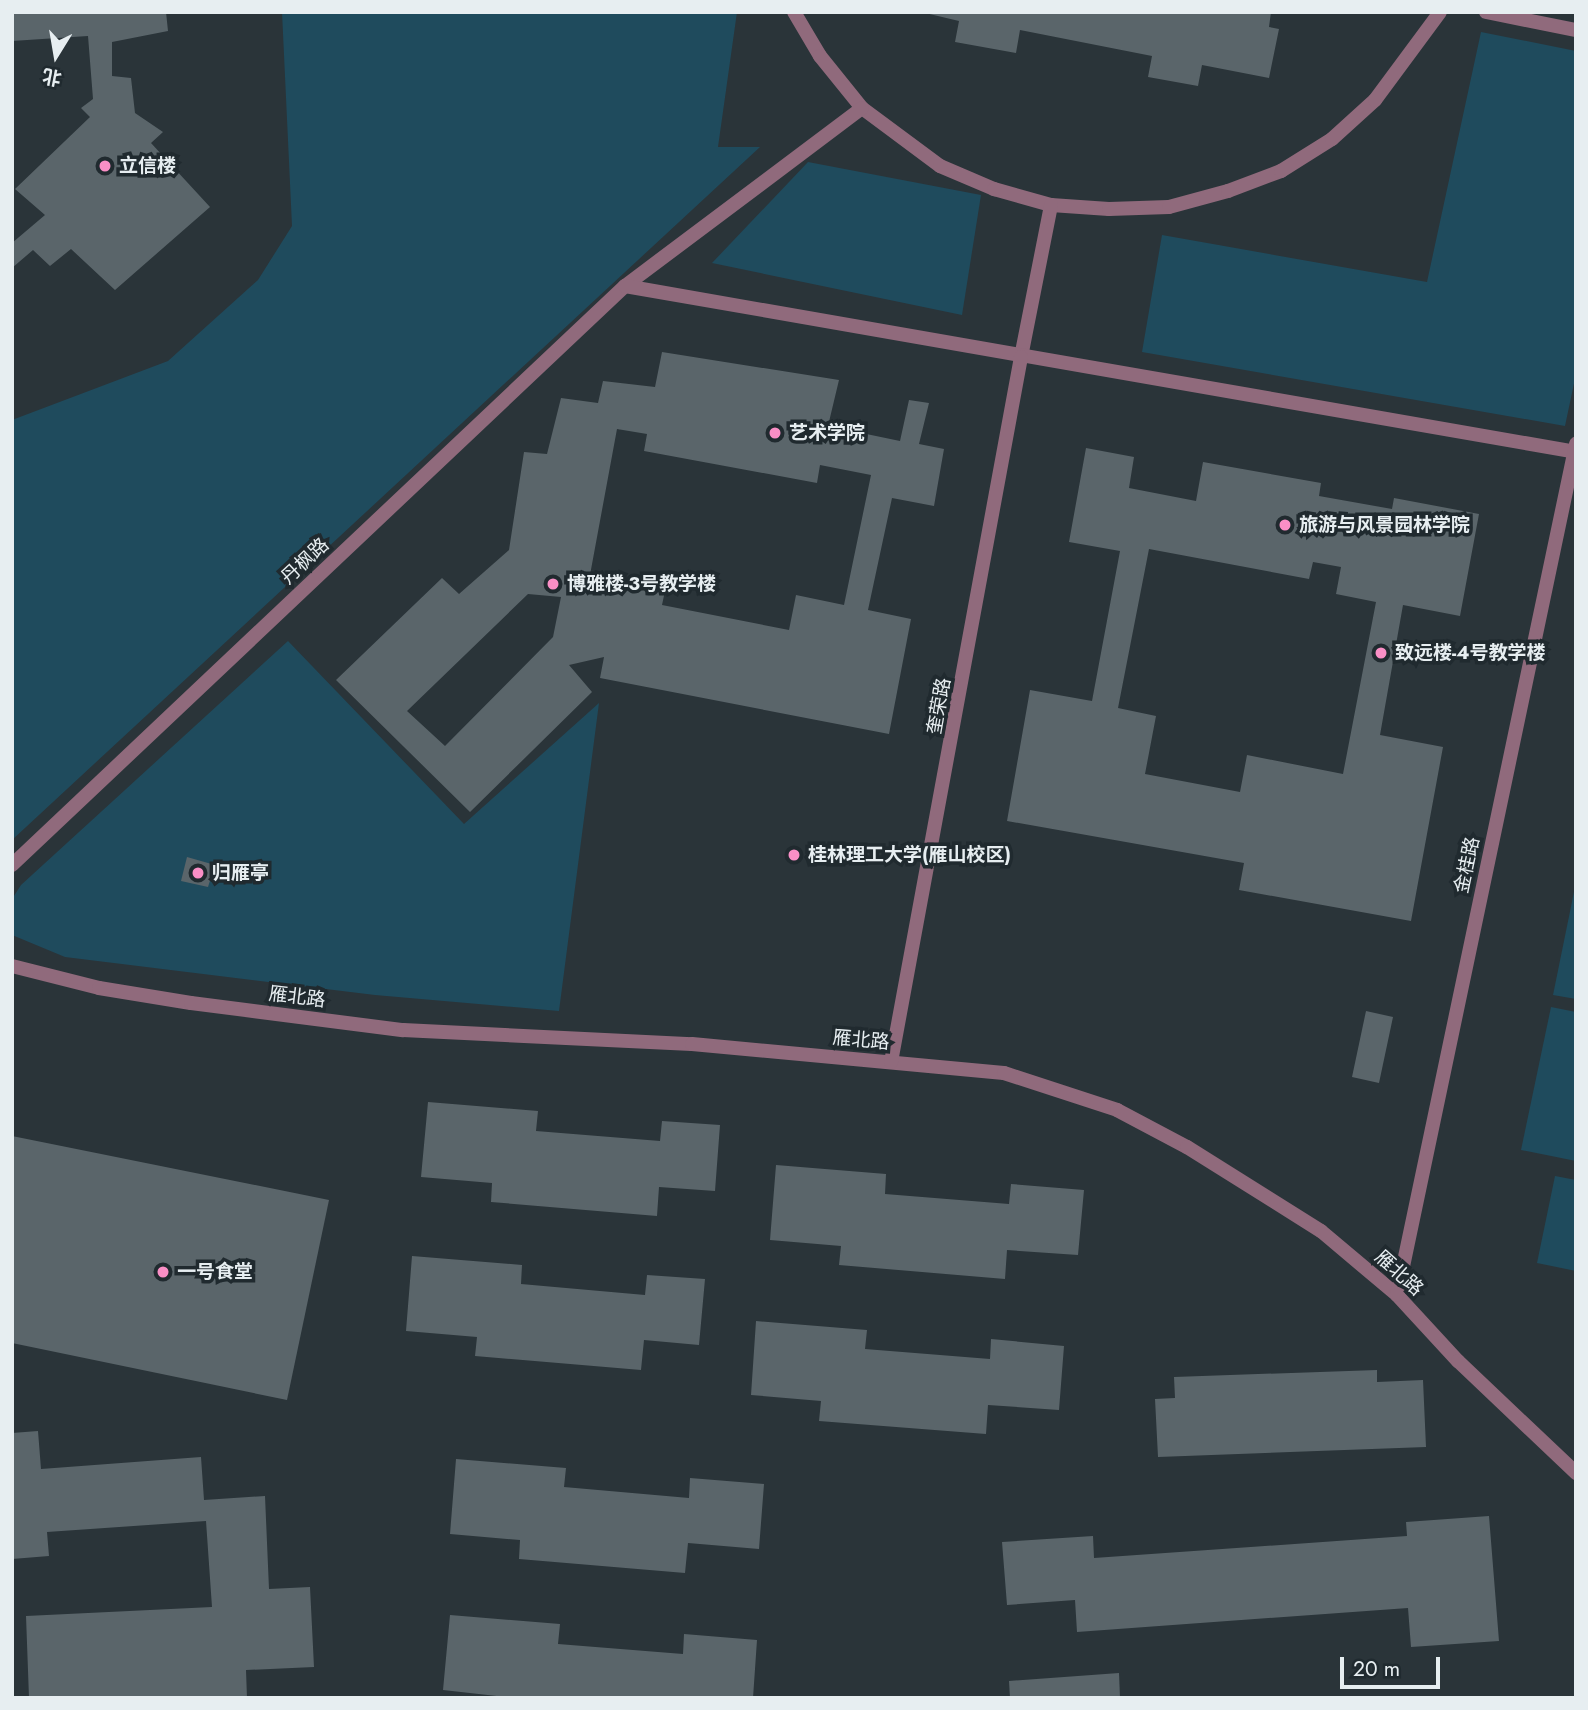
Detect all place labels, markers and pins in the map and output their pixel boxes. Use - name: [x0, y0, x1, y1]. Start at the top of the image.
- place label: 立信楼: [119, 155, 176, 177]
- marker: 立信楼: [97, 158, 113, 174]
- place label: 艺术学院: [789, 422, 865, 444]
- marker: 艺术学院: [767, 425, 783, 441]
- place label: 旅游与风景园林学院: [1299, 514, 1470, 536]
- marker: 旅游与风景园林学院: [1277, 517, 1293, 533]
- place label: 博雅楼-3号教学楼: [567, 573, 716, 595]
- marker: 博雅楼-3号教学楼: [545, 576, 561, 592]
- place label: 致远楼-4号教学楼: [1395, 642, 1545, 664]
- marker: 致远楼-4号教学楼: [1373, 645, 1389, 661]
- place label: 桂林理工大学(雁山校区): [808, 844, 1011, 866]
- marker: 桂林理工大学(雁山校区): [786, 847, 802, 863]
- place label: 归雁亭: [212, 862, 269, 884]
- marker: 归雁亭: [190, 865, 206, 881]
- place label: 一号食堂: [177, 1261, 253, 1283]
- marker: 一号食堂: [155, 1264, 171, 1280]

